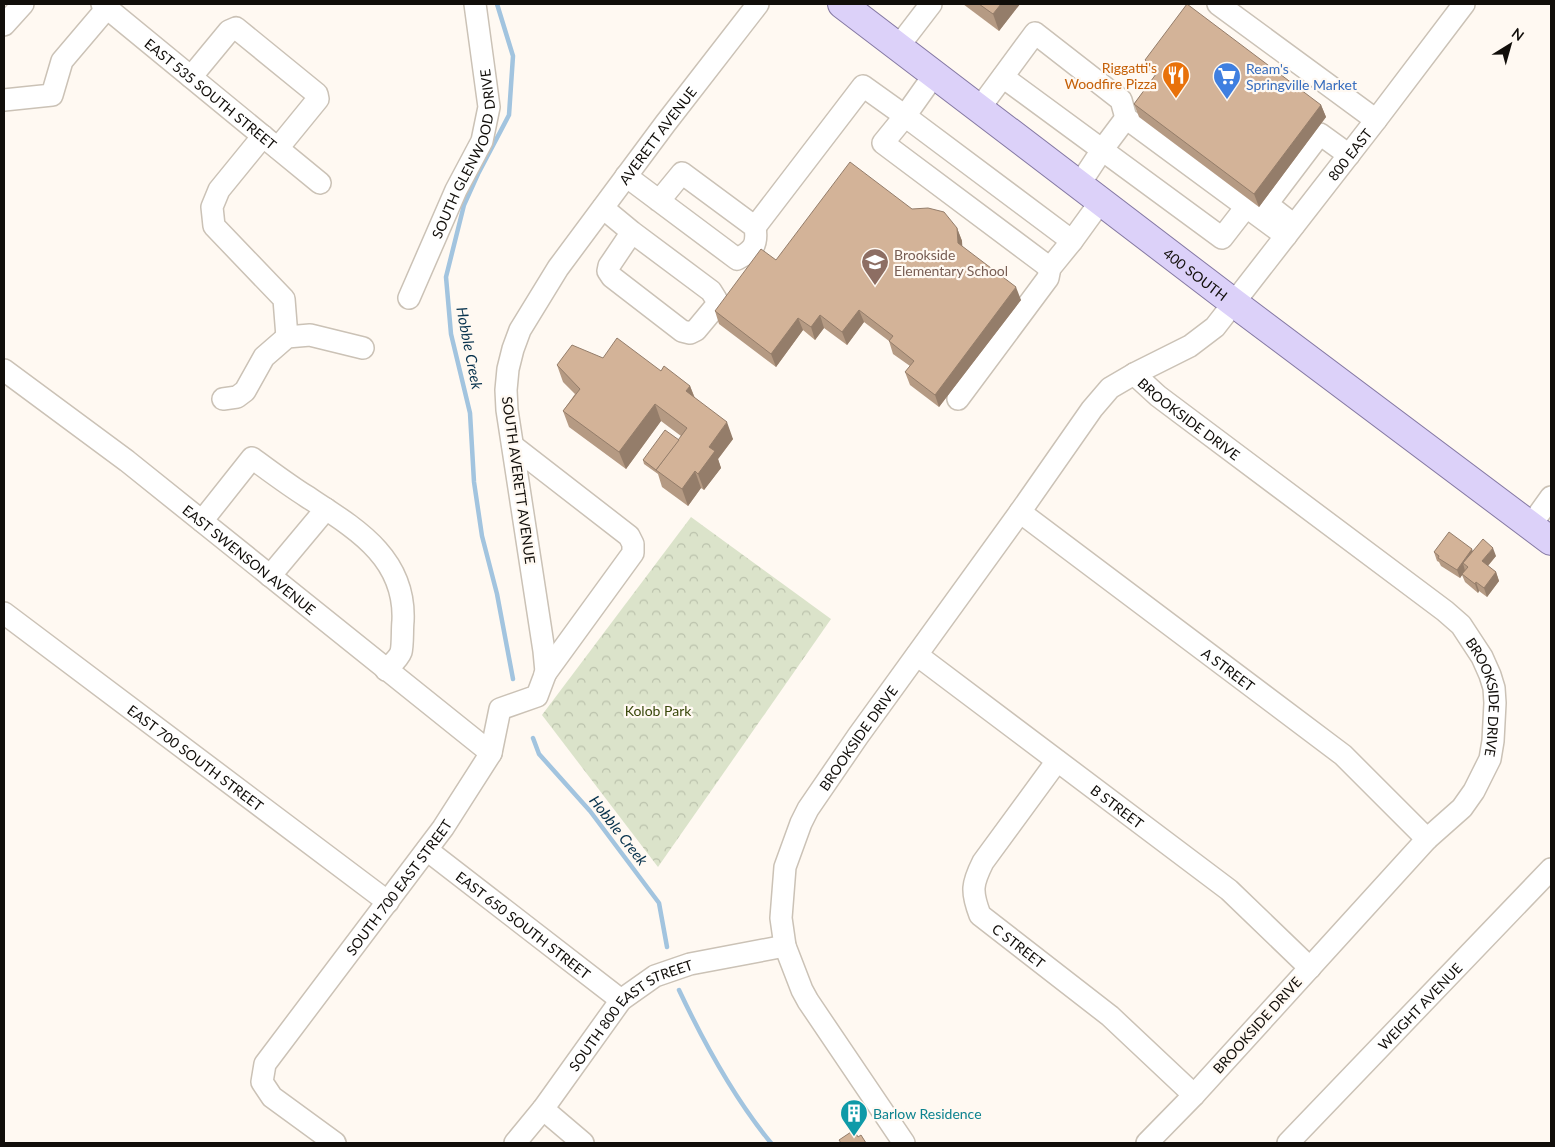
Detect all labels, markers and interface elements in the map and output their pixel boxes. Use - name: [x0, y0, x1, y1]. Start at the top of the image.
- north arrow: [1485, 20, 1535, 70]
- text: N: [1509, 24, 1528, 44]
- street label: EAST 535 SOUTH STREET: [142, 34, 281, 153]
- place label: Riggatti's Woodfire Pizza: [1064, 59, 1157, 92]
- restaurant icon: Riggatti's Woodfire Pizza: [1161, 60, 1191, 99]
- place label: Ream's Springville Market: [1246, 60, 1357, 93]
- supermarket icon: Ream's Springville Market: [1212, 61, 1242, 100]
- street label: SOUTH GLENWOOD DRIVE: [428, 68, 498, 241]
- street label: AVERETT AVENUE: [615, 83, 699, 187]
- street label: 800 EAST: [1324, 124, 1375, 184]
- street label: 400 SOUTH: [1160, 244, 1231, 304]
- place label: Brookside Elementary School: [894, 246, 1008, 279]
- school or university icon: Brookside Elementary School: [860, 247, 890, 286]
- water label: Hobble Creek: [453, 305, 487, 392]
- street label: BROOKSIDE DRIVE: [1135, 374, 1244, 463]
- street label: SOUTH AVERETT AVENUE: [499, 395, 539, 565]
- street label: EAST SWENSON AVENUE: [180, 501, 319, 618]
- street label: BROOKSIDE DRIVE: [1463, 634, 1504, 758]
- street label: A STREET: [1199, 644, 1259, 695]
- street label: BROOKSIDE DRIVE: [815, 682, 900, 793]
- street label: EAST 700 SOUTH STREET: [125, 701, 268, 814]
- park label: Kolob Park: [625, 702, 692, 719]
- street label: B STREET: [1088, 781, 1148, 832]
- water label: Hobble Creek: [586, 791, 652, 869]
- street label: SOUTH 700 EAST STREET: [342, 815, 455, 958]
- street label: EAST 650 SOUTH STREET: [453, 867, 595, 982]
- street label: C STREET: [989, 919, 1049, 971]
- street label: SOUTH 800 EAST STREET: [565, 955, 695, 1074]
- street label: WEIGHT AVENUE: [1374, 959, 1465, 1053]
- street label: BROOKSIDE DRIVE: [1209, 973, 1305, 1077]
- building icon: Barlow Residence: [839, 1098, 869, 1137]
- place label: Barlow Residence: [873, 1105, 982, 1122]

